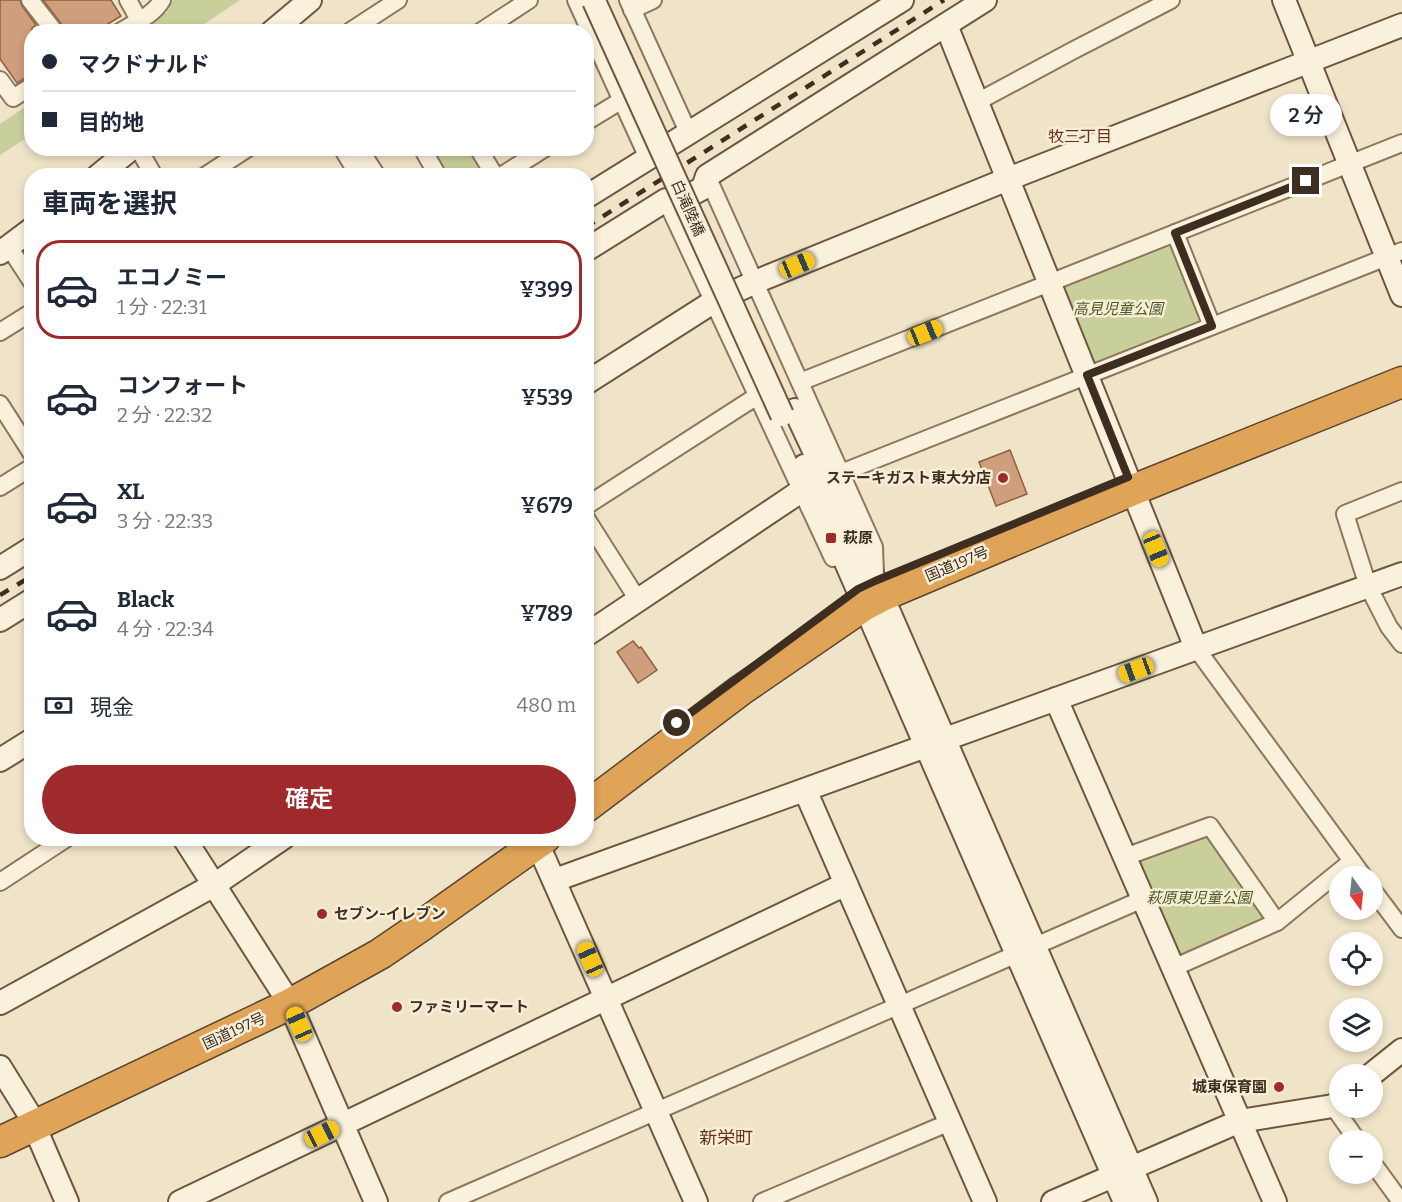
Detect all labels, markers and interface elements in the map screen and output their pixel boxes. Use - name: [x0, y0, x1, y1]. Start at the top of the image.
- text: マクドナルド: [78, 51, 210, 78]
- callout: 2 分: [1270, 94, 1342, 136]
- text: 2 分: [1289, 103, 1323, 127]
- text: 目的地: [78, 109, 144, 136]
- district label: 牧三丁目: [1048, 127, 1112, 146]
- route end: [1292, 167, 1319, 194]
- street label: 白滝陸橋: [668, 177, 708, 239]
- text: 車両を選択: [42, 188, 177, 220]
- car: [777, 250, 817, 280]
- icon: car: [45, 263, 99, 317]
- text: エコノミー: [117, 264, 227, 291]
- text: ¥399: [520, 276, 573, 303]
- text: 1 分 · 22:31: [117, 295, 207, 319]
- park label: 高見児童公園: [1073, 300, 1165, 318]
- car: [905, 318, 945, 348]
- icon: car: [45, 371, 99, 425]
- text: コンフォート: [117, 372, 248, 399]
- text: ¥539: [521, 384, 573, 411]
- text: 2 分 · 22:32: [117, 403, 212, 427]
- place label: ステーキガスト東大分店: [826, 469, 991, 487]
- marker: ステーキガスト東大分店: [996, 471, 1010, 485]
- text: XL: [117, 478, 144, 505]
- icon: car: [45, 479, 99, 533]
- text: ¥679: [521, 492, 573, 519]
- text: 3 分 · 22:33: [117, 509, 213, 533]
- place label: 萩原: [843, 529, 873, 547]
- car: [1141, 529, 1171, 569]
- marker: 萩原: [824, 531, 838, 545]
- street label: 国道197号: [923, 543, 991, 585]
- text: Black: [117, 586, 174, 613]
- icon: car: [45, 587, 99, 641]
- text: ¥789: [520, 600, 573, 627]
- text: 4 分 · 22:34: [117, 617, 214, 641]
- car: [1116, 655, 1156, 685]
- icon: cash: [42, 689, 75, 722]
- text: 480 m: [516, 693, 576, 717]
- text: 現金: [90, 694, 134, 721]
- route start: [663, 709, 690, 736]
- button: 確定: [42, 765, 576, 834]
- north arrow: [1329, 866, 1383, 920]
- map controls: [1329, 866, 1383, 1184]
- park label: 萩原東児童公園: [1146, 889, 1253, 907]
- place label: セブン-イレブン: [334, 905, 446, 923]
- marker: セブン-イレブン: [315, 907, 329, 921]
- button: locate: [1329, 932, 1383, 986]
- car: [574, 939, 606, 979]
- place label: ファミリーマート: [409, 998, 529, 1016]
- button: layers: [1329, 998, 1383, 1052]
- marker: ファミリーマート: [390, 1000, 404, 1014]
- car: [283, 1004, 315, 1044]
- street label: 国道197号: [200, 1009, 268, 1053]
- button: +: [1329, 1064, 1383, 1118]
- place label: 城東保育園: [1192, 1078, 1267, 1096]
- marker: 城東保育園: [1272, 1080, 1286, 1094]
- car: [302, 1118, 342, 1150]
- district label: 新栄町: [699, 1127, 753, 1149]
- button: −: [1329, 1130, 1383, 1184]

